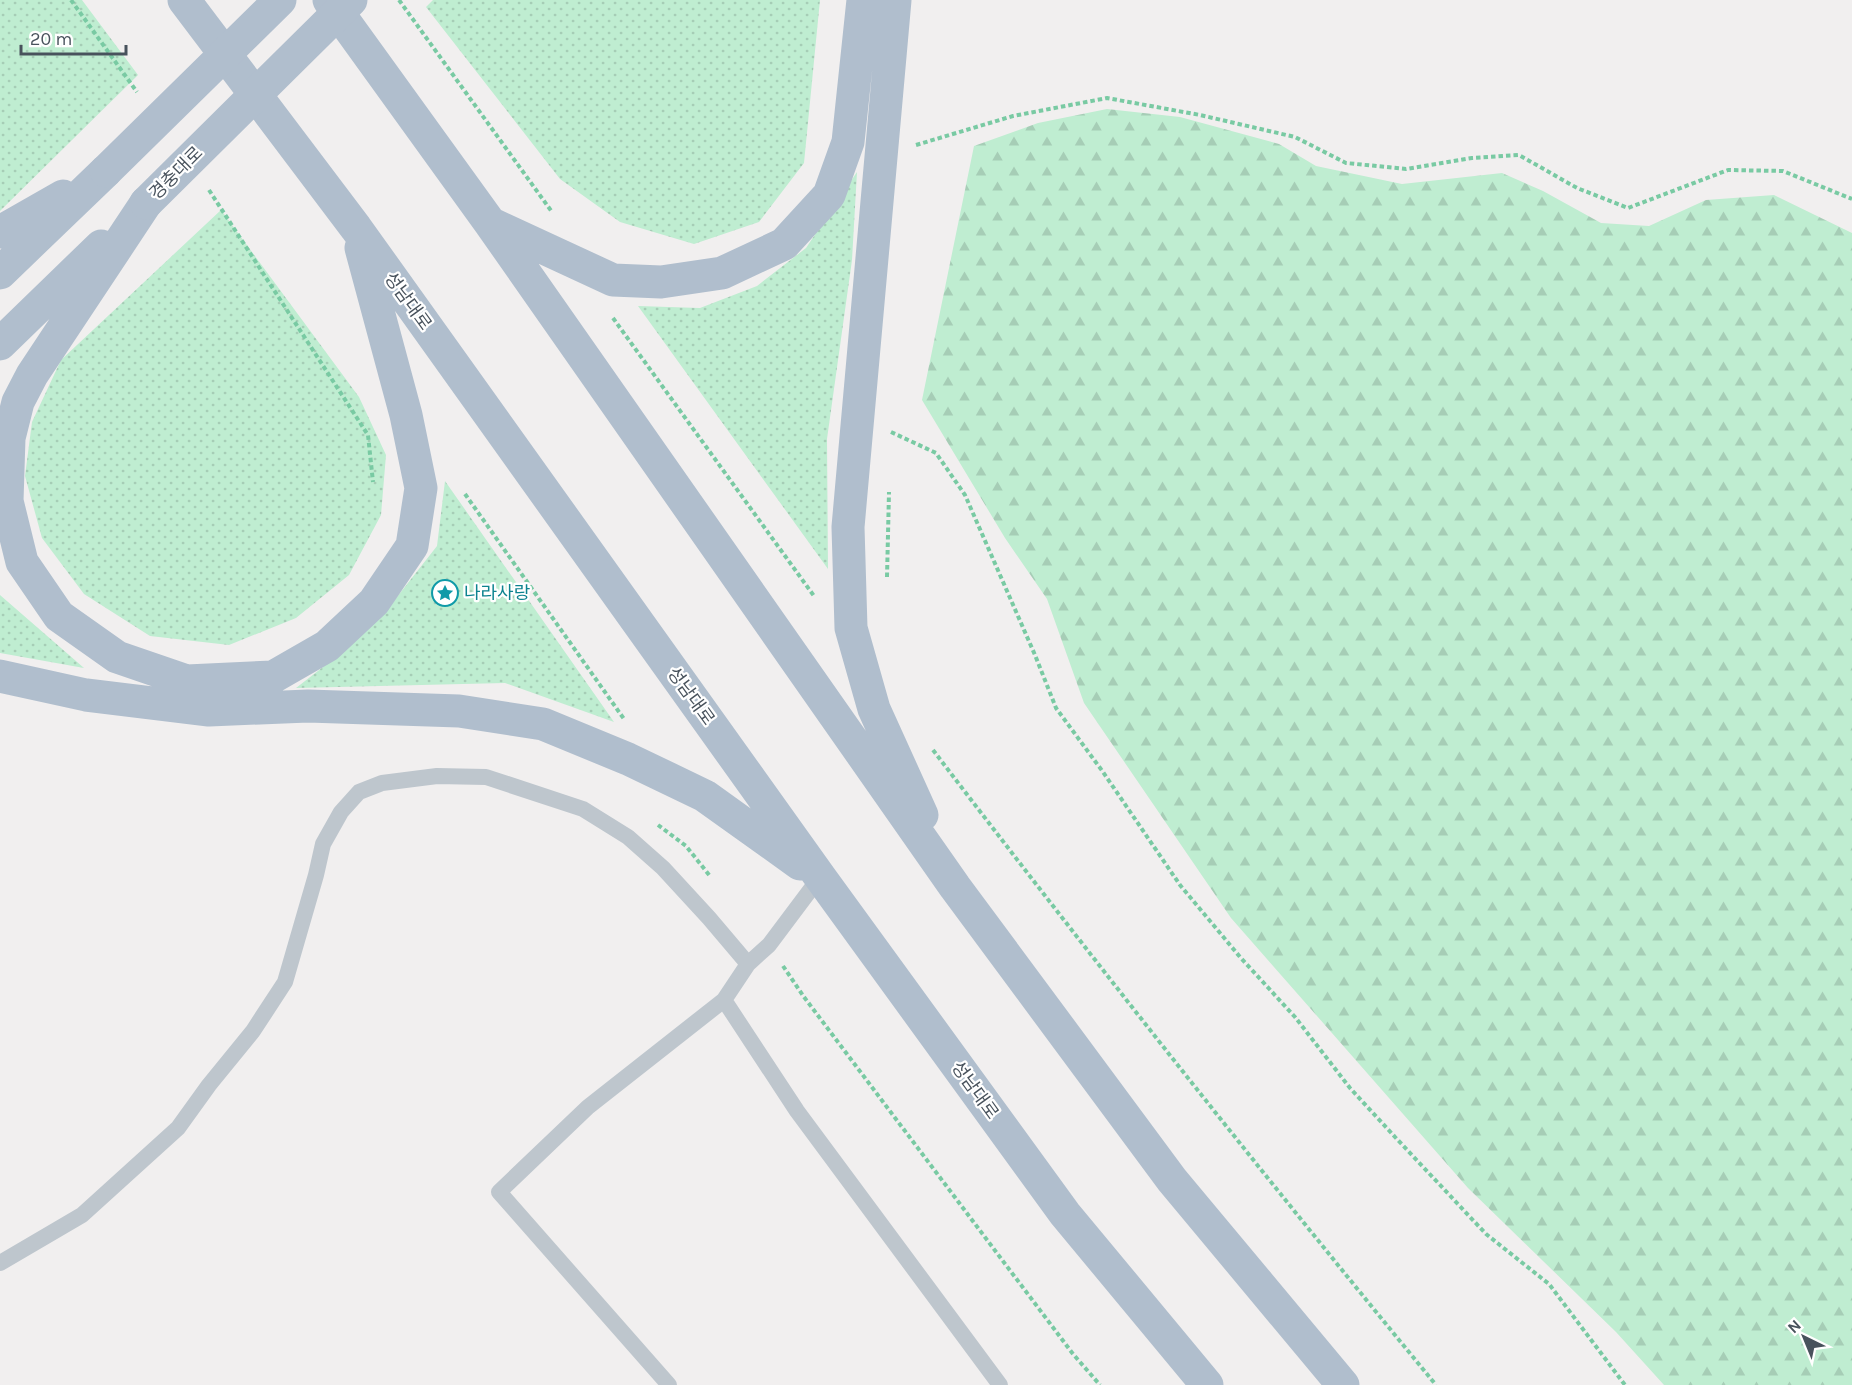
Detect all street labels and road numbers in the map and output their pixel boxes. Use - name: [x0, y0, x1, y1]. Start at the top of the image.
- street label: 경충대로: [145, 142, 207, 204]
- street label: 성남대로: [380, 268, 436, 334]
- street label: 성남대로: [663, 663, 719, 729]
- street label: 성남대로: [947, 1057, 1003, 1123]

